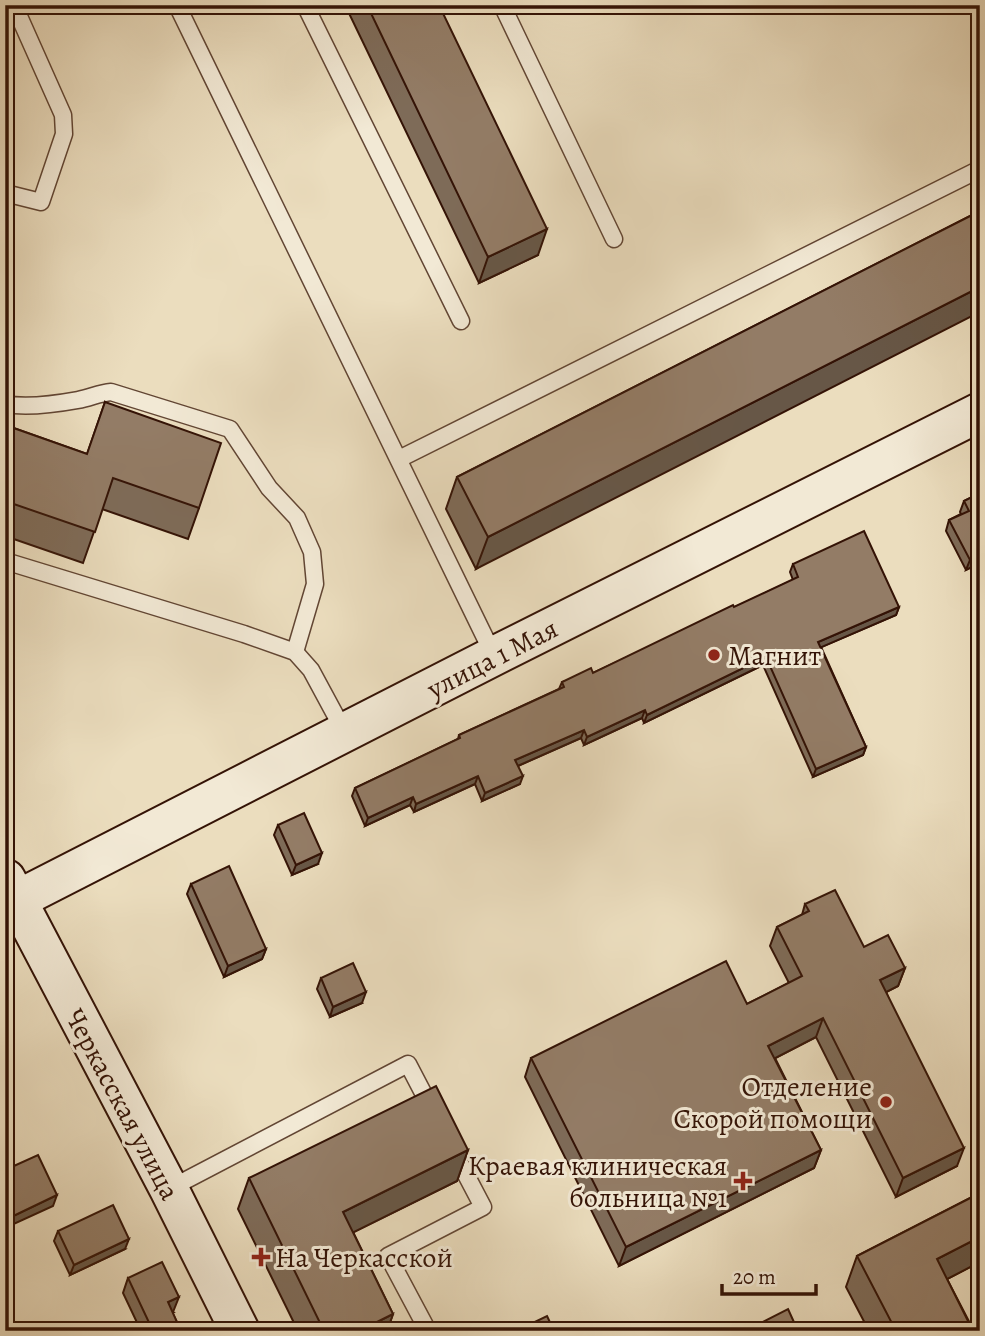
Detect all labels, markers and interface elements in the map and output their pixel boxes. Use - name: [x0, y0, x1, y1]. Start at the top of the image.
- street label: улица 1 Мая: [420, 610, 564, 709]
- place label: Магнит: [728, 637, 821, 675]
- marker: Магнит: [706, 647, 722, 663]
- street label: Черкасская улица: [56, 1002, 189, 1207]
- place label: Отделение Скорой помощи: [674, 1068, 872, 1138]
- marker: Отделение Скорой помощи: [878, 1094, 894, 1110]
- place label: Краевая клиническая больница №1: [468, 1147, 727, 1217]
- marker: Краевая клиническая больница №1: [733, 1171, 753, 1191]
- place label: На Черкасской: [275, 1239, 453, 1277]
- marker: На Черкасской: [253, 1249, 269, 1265]
- scale bar: [722, 1252, 817, 1296]
- text: 20 m: [733, 1263, 776, 1291]

